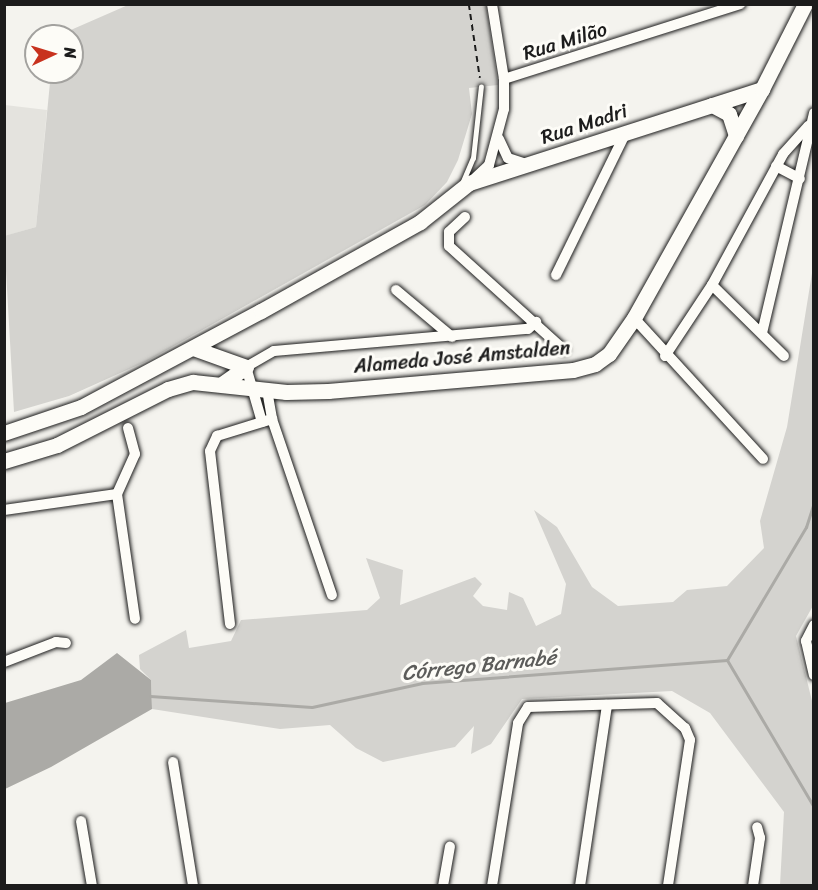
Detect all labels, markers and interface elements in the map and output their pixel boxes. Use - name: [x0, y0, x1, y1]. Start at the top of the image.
- street label: Rua Milão: [520, 17, 610, 65]
- north arrow: [24, 24, 84, 84]
- text: N: [56, 46, 85, 59]
- street label: Rua Madri: [538, 99, 630, 149]
- street label: Alameda José Amstalden: [353, 336, 571, 378]
- water label: Córrego Barnabé: [401, 644, 557, 686]

